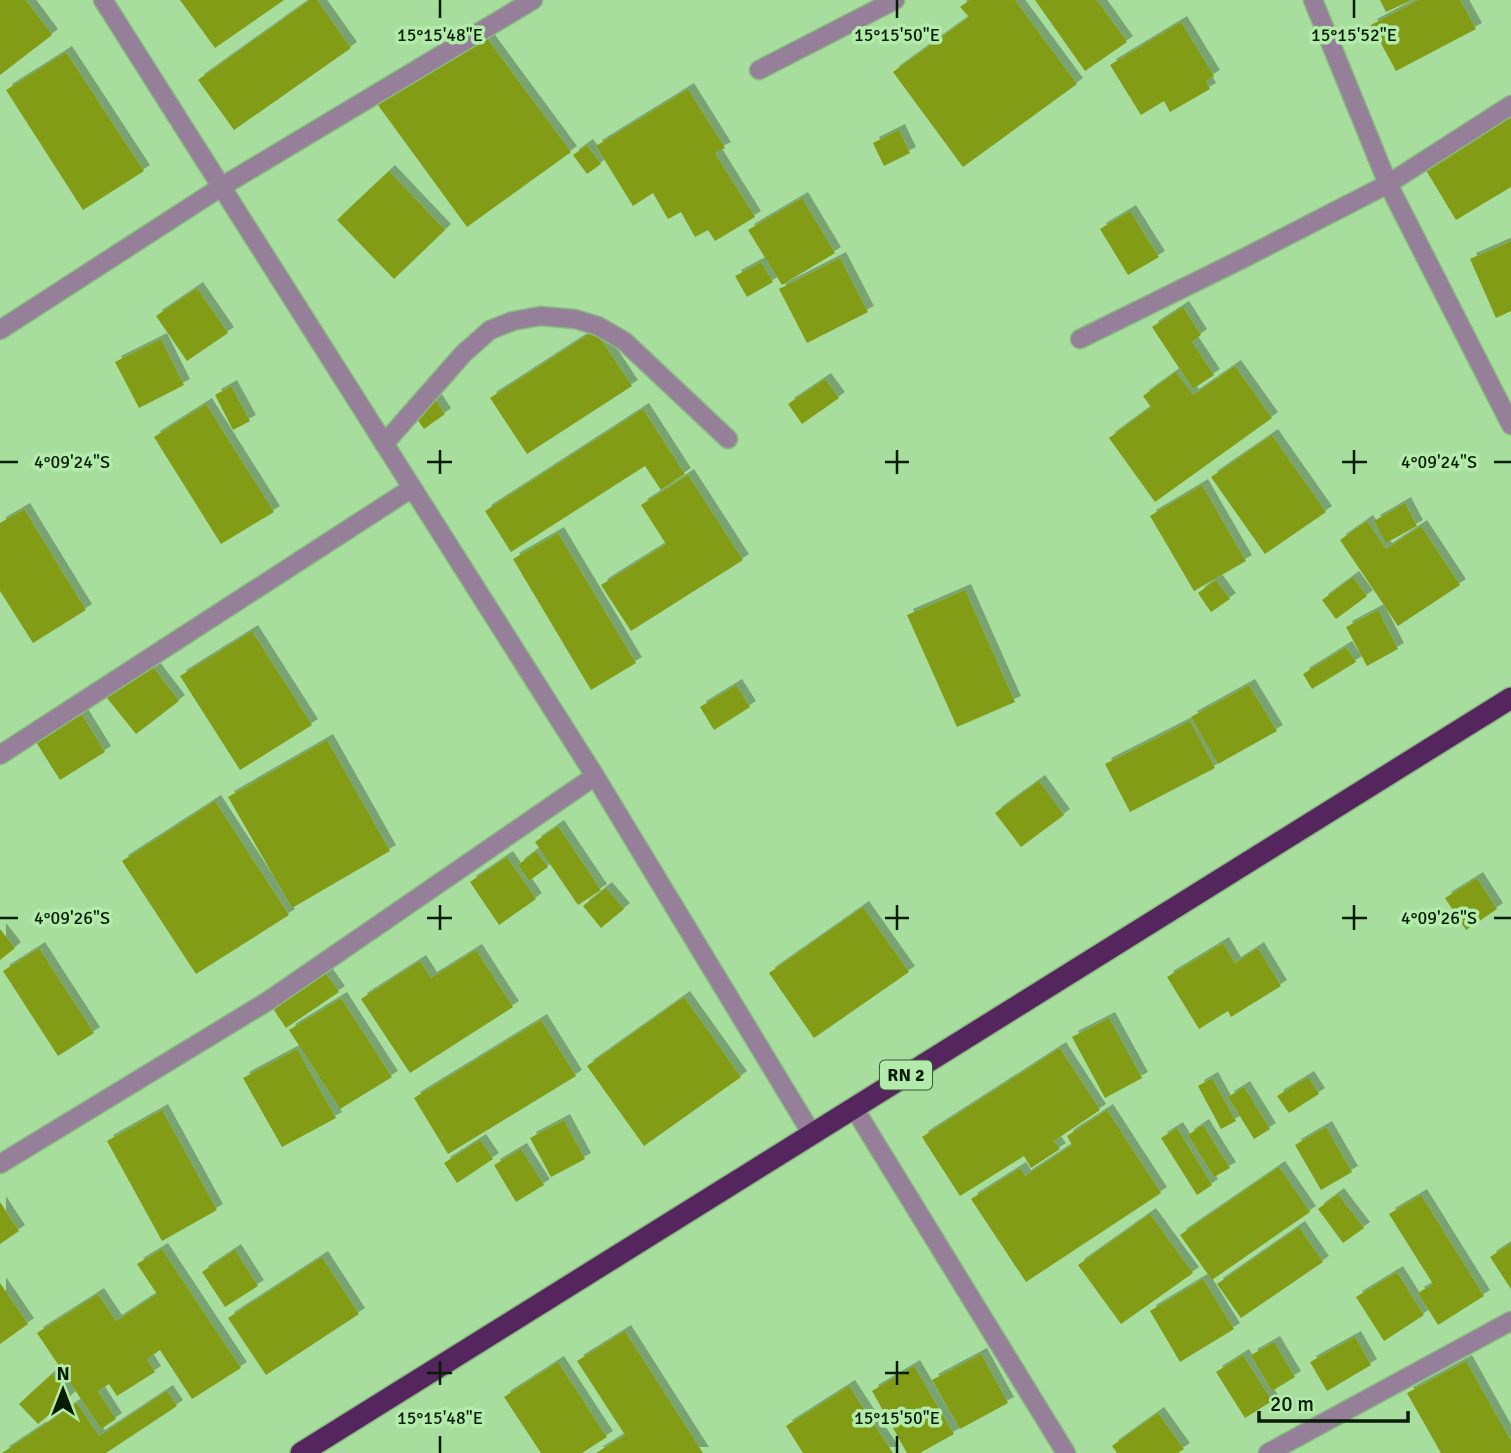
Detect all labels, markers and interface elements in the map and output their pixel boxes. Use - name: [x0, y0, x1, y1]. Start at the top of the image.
- text: 15°15'48"E: [397, 24, 483, 46]
- text: 15°15'50"E: [854, 24, 940, 46]
- text: 15°15'52"E: [1311, 24, 1397, 46]
- text: 4°09'24"S: [34, 451, 110, 473]
- text: 4°09'24"S: [1401, 451, 1477, 473]
- text: 4°09'26"S: [34, 907, 110, 929]
- text: 4°09'26"S: [1401, 907, 1477, 929]
- road number: RN 2: [880, 1060, 932, 1090]
- north arrow: [28, 1355, 98, 1425]
- text: N: [56, 1362, 70, 1386]
- scale bar: [1259, 1380, 1408, 1424]
- text: 20 m: [1270, 1391, 1314, 1417]
- text: 15°15'48"E: [397, 1407, 483, 1429]
- text: 15°15'50"E: [854, 1407, 940, 1429]

